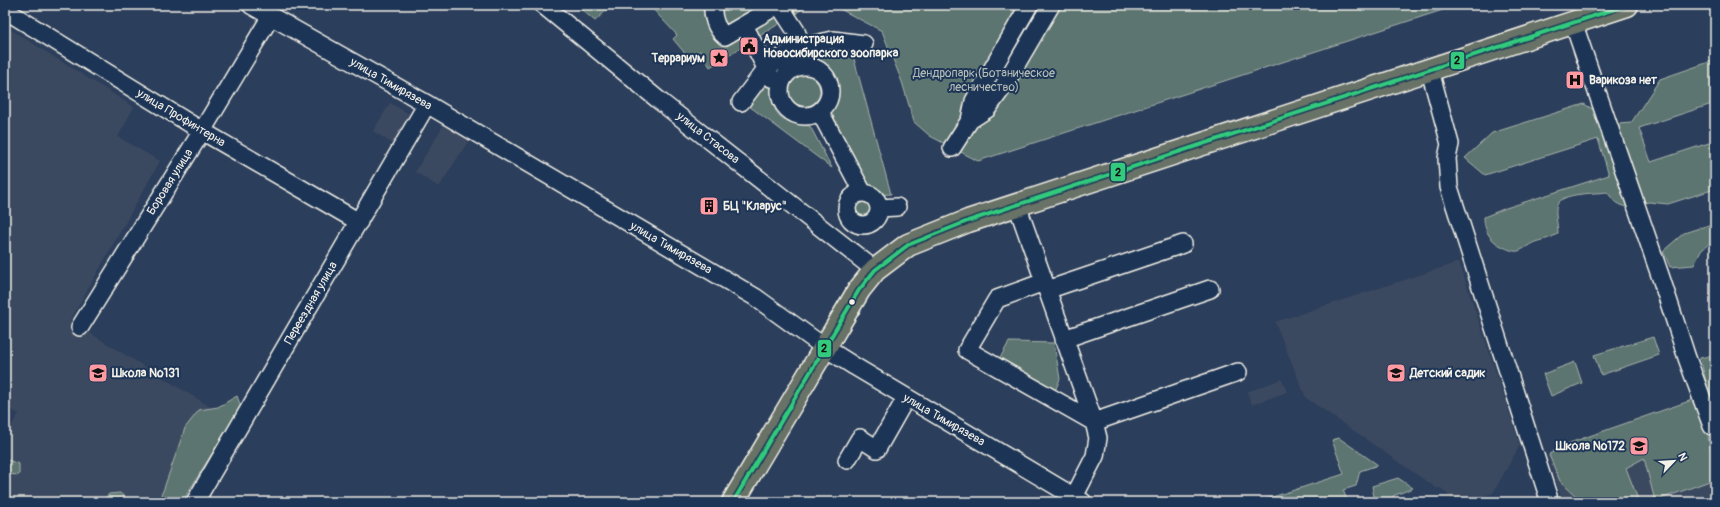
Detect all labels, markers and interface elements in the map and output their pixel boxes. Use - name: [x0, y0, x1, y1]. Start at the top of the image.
- place label: Администрация Новосибирского зоопарка: [763, 32, 899, 61]
- public building icon: Администрация Новосибирского зоопарка: [738, 35, 760, 57]
- place icon: Террариум: [708, 47, 730, 69]
- place label: Террариум: [650, 51, 705, 66]
- line badge: 2: [1450, 51, 1465, 70]
- street label: улица Тимирязева: [346, 54, 435, 114]
- text: 2: [1454, 54, 1460, 67]
- park label: Дендропарк (Ботаническое лесничество): [912, 66, 1055, 95]
- hospital icon: Варикоза нет: [1564, 69, 1586, 91]
- place label: Варикоза нет: [1589, 73, 1658, 88]
- street label: улица Профинтерна: [133, 85, 228, 151]
- street label: улица Стасова: [673, 108, 743, 167]
- street label: Боровая улица: [144, 146, 197, 218]
- line badge: 2: [1110, 162, 1126, 182]
- text: 2: [1115, 166, 1121, 179]
- building icon: БЦ "Кларус": [698, 195, 720, 217]
- place label: БЦ "Кларус": [723, 199, 787, 214]
- street label: улица Тимирязева: [626, 218, 715, 278]
- street label: Переездная улица: [281, 258, 341, 347]
- unlabelled marker: [847, 297, 857, 307]
- line badge: 2: [817, 339, 832, 358]
- text: 2: [821, 342, 827, 355]
- school or university icon: Школа №131: [87, 362, 109, 384]
- school or university icon: Детский садик: [1385, 362, 1407, 384]
- place label: Школа №131: [111, 366, 180, 381]
- place label: Детский садик: [1409, 366, 1486, 381]
- street label: улица Тимирязева: [899, 390, 988, 450]
- school or university icon: Школа №172: [1628, 435, 1650, 457]
- place label: Школа №172: [1555, 439, 1625, 454]
- north arrow: [1654, 441, 1694, 481]
- text: N: [1675, 451, 1690, 464]

